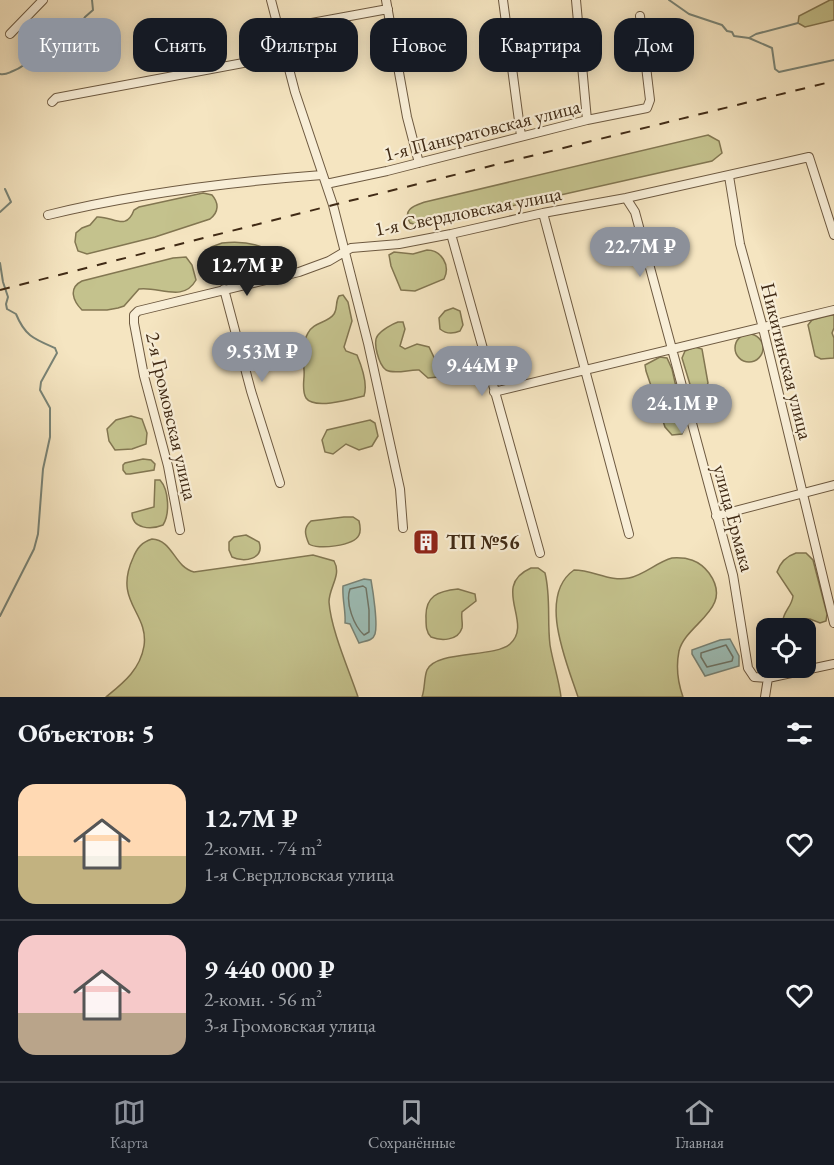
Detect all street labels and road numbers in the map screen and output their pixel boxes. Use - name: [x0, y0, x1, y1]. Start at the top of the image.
- street label: 1-я Панкратовская улица: [381, 93, 583, 167]
- street label: 1-я Свердловская улица: [372, 180, 564, 242]
- street label: Никитинская улица: [755, 280, 819, 442]
- street label: 2-я Громовская улица: [140, 329, 204, 503]
- street label: улица Ермака: [707, 462, 761, 574]

